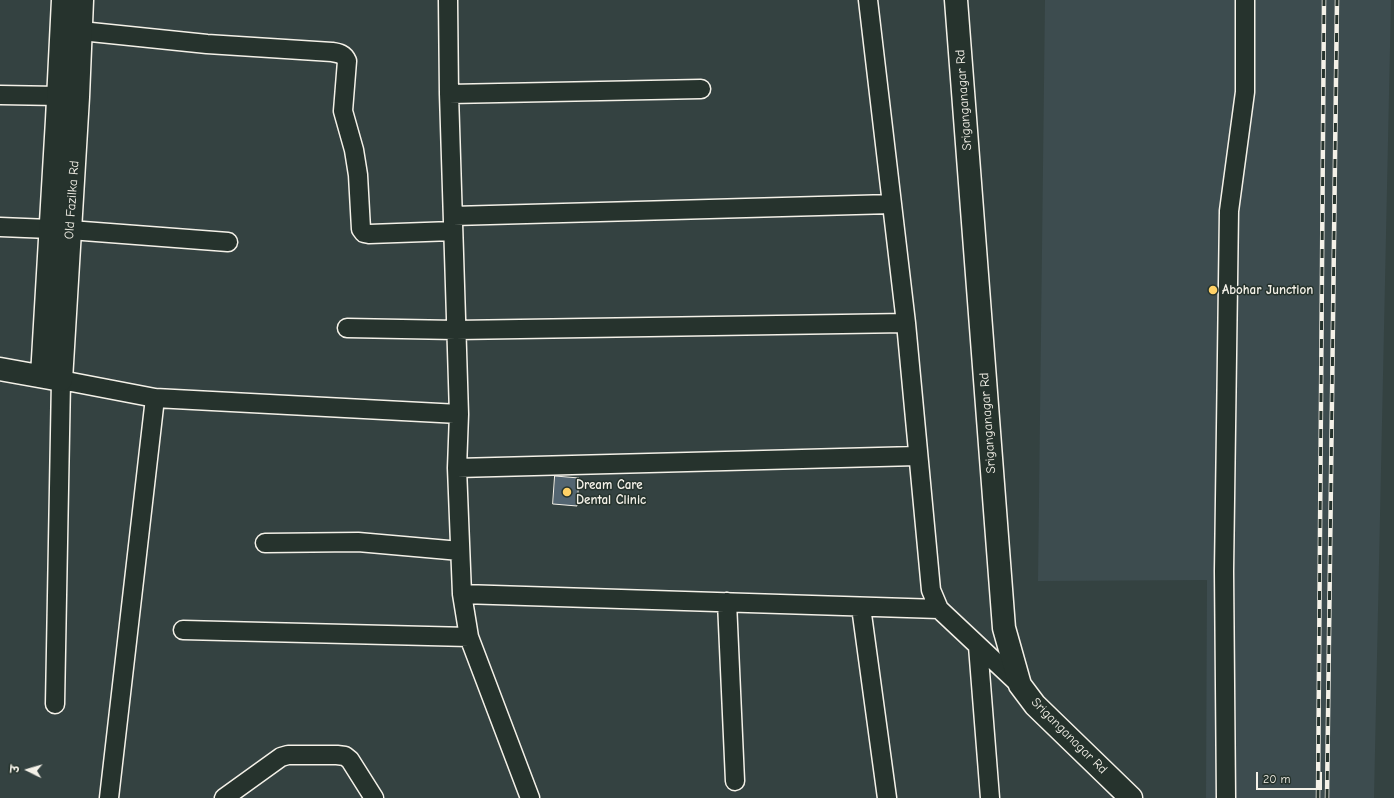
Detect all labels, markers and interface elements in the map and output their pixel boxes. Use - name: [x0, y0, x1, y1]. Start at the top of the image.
- street label: Sriganganagar Rd: [953, 49, 975, 151]
- street label: Old Fazilka Rd: [61, 160, 83, 240]
- place label: Abohar Junction: [1222, 282, 1313, 298]
- marker: Abohar Junction: [1207, 284, 1219, 296]
- street label: Sriganganagar Rd: [977, 372, 999, 474]
- place label: Dream Care Dental Clinic: [576, 477, 646, 508]
- marker: Dream Care Dental Clinic: [561, 486, 573, 498]
- street label: Sriganganagar Rd: [1028, 695, 1110, 777]
- north arrow: [8, 750, 48, 790]
- scale bar: [1258, 764, 1324, 790]
- text: उ: [9, 765, 22, 773]
- text: 20 m: [1263, 772, 1291, 786]

